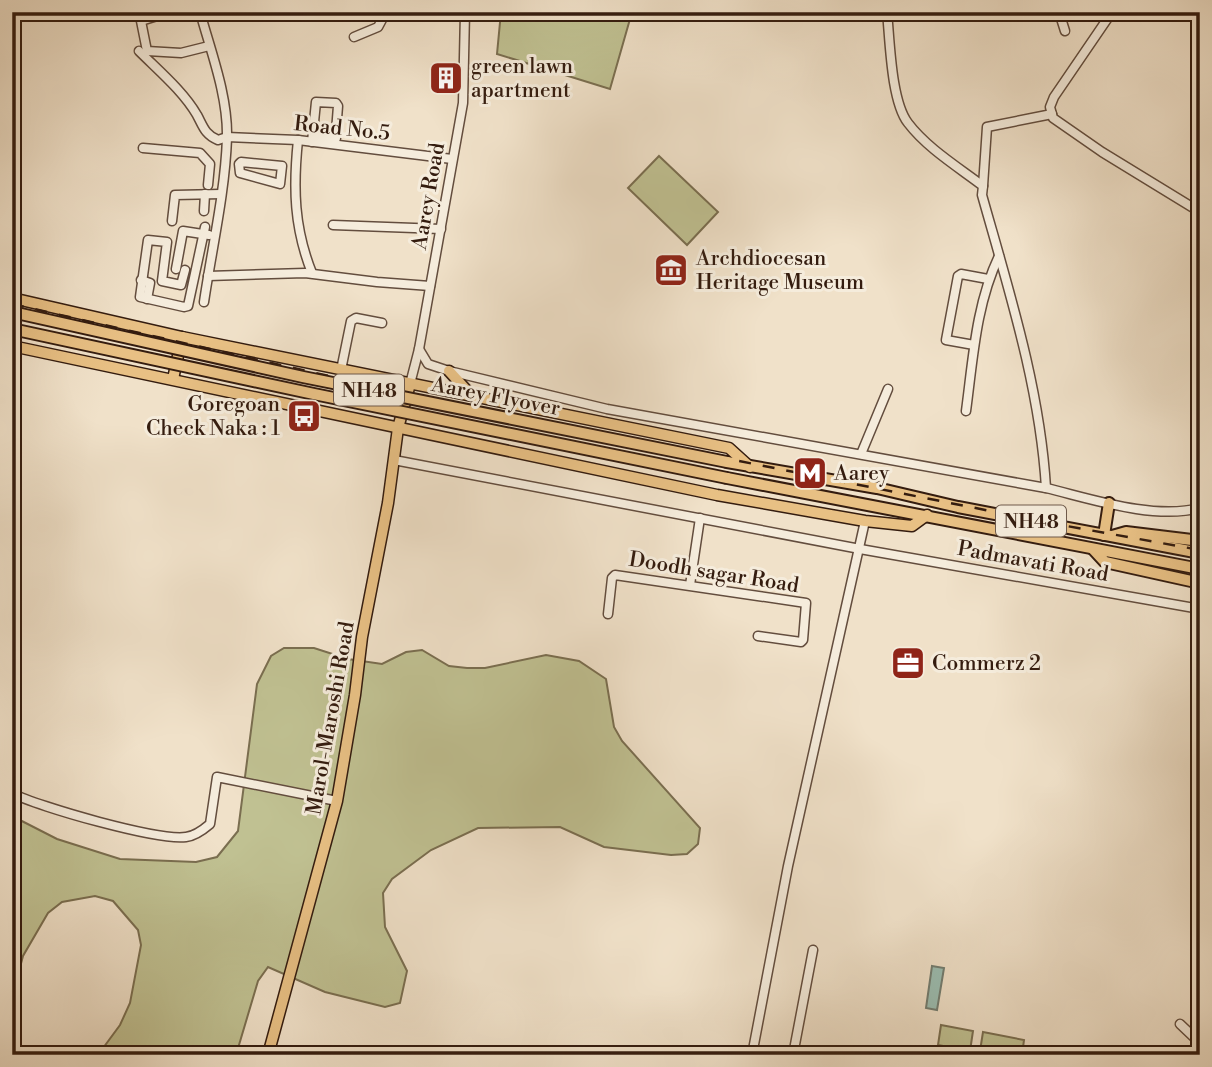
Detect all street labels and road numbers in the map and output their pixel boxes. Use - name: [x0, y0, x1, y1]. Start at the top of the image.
- street label: Road No.5: [292, 111, 391, 147]
- street label: Aarey Road: [407, 141, 451, 253]
- street label: Aarey Flyover: [428, 372, 562, 422]
- road number: NH48: [334, 374, 404, 406]
- road number: NH48: [996, 506, 1066, 536]
- street label: Padmavati Road: [955, 536, 1111, 588]
- street label: Doodh sagar Road: [627, 547, 801, 599]
- street label: Marol-Maroshi Road: [301, 619, 361, 817]

